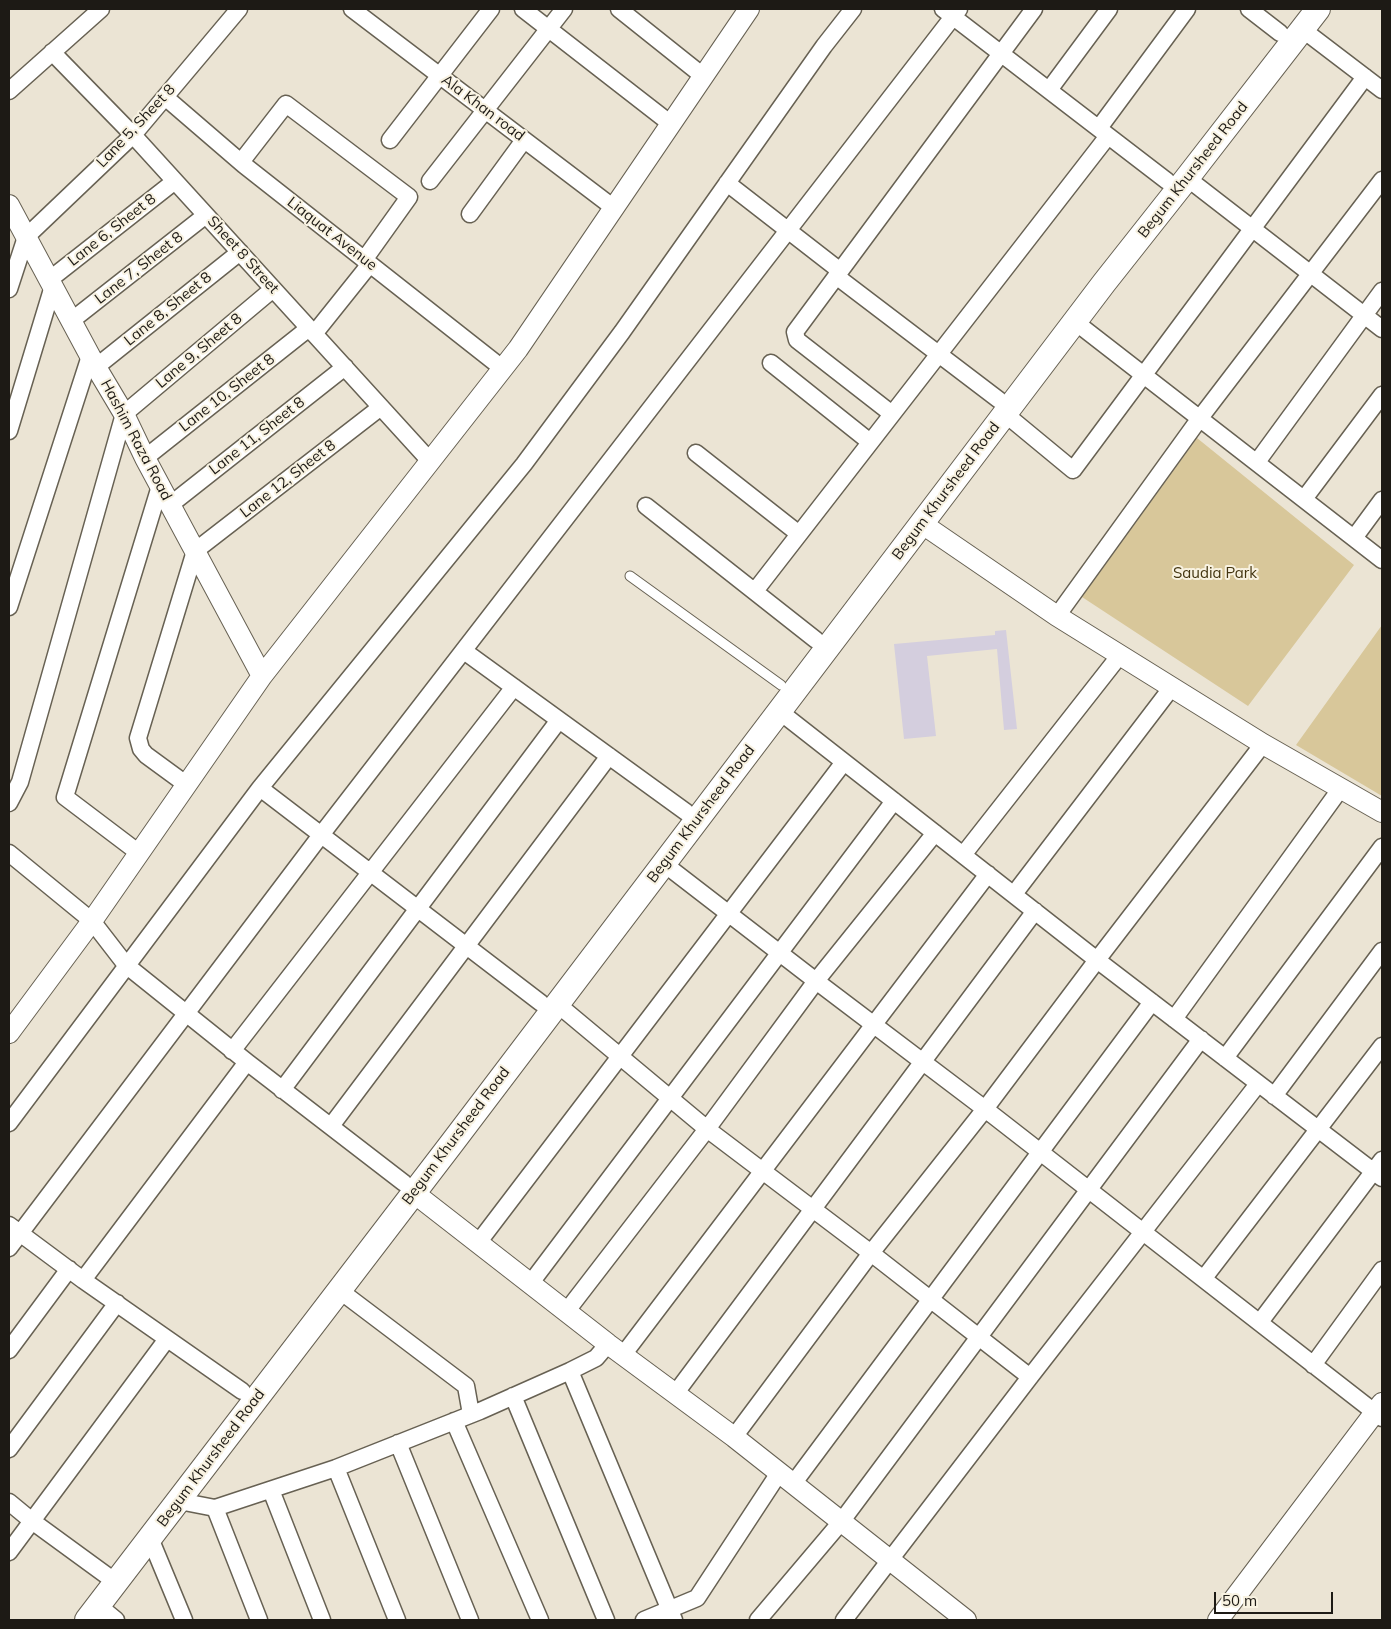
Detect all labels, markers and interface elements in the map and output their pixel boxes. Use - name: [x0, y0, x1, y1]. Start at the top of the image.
- street label: Ala Khan road: [438, 71, 528, 145]
- street label: Lane 5, Sheet 8: [93, 81, 179, 171]
- street label: Begum Khursheed Road: [1134, 98, 1252, 242]
- street label: Lane 6, Sheet 8: [64, 190, 160, 270]
- street label: Liaquat Avenue: [284, 193, 380, 275]
- street label: Sheet 8 Street: [204, 213, 282, 297]
- street label: Lane 7, Sheet 8: [91, 228, 187, 308]
- street label: Lane 8, Sheet 8: [121, 268, 215, 350]
- street label: Lane 9, Sheet 8: [152, 310, 246, 392]
- street label: Lane 10, Sheet 8: [176, 350, 278, 436]
- street label: Hashim Raza Road: [97, 377, 175, 503]
- street label: Lane 11, Sheet 8: [206, 393, 308, 479]
- street label: Begum Khursheed Road: [888, 419, 1004, 563]
- street label: Lane 12, Sheet 8: [237, 436, 339, 522]
- park label: Saudia Park: [1173, 564, 1257, 582]
- street label: Begum Khursheed Road: [643, 742, 759, 886]
- street label: Begum Khursheed Road: [398, 1064, 514, 1208]
- street label: Begum Khursheed Road: [153, 1386, 269, 1530]
- scale bar: [1216, 1582, 1335, 1614]
- text: 50 m: [1222, 1591, 1257, 1610]

